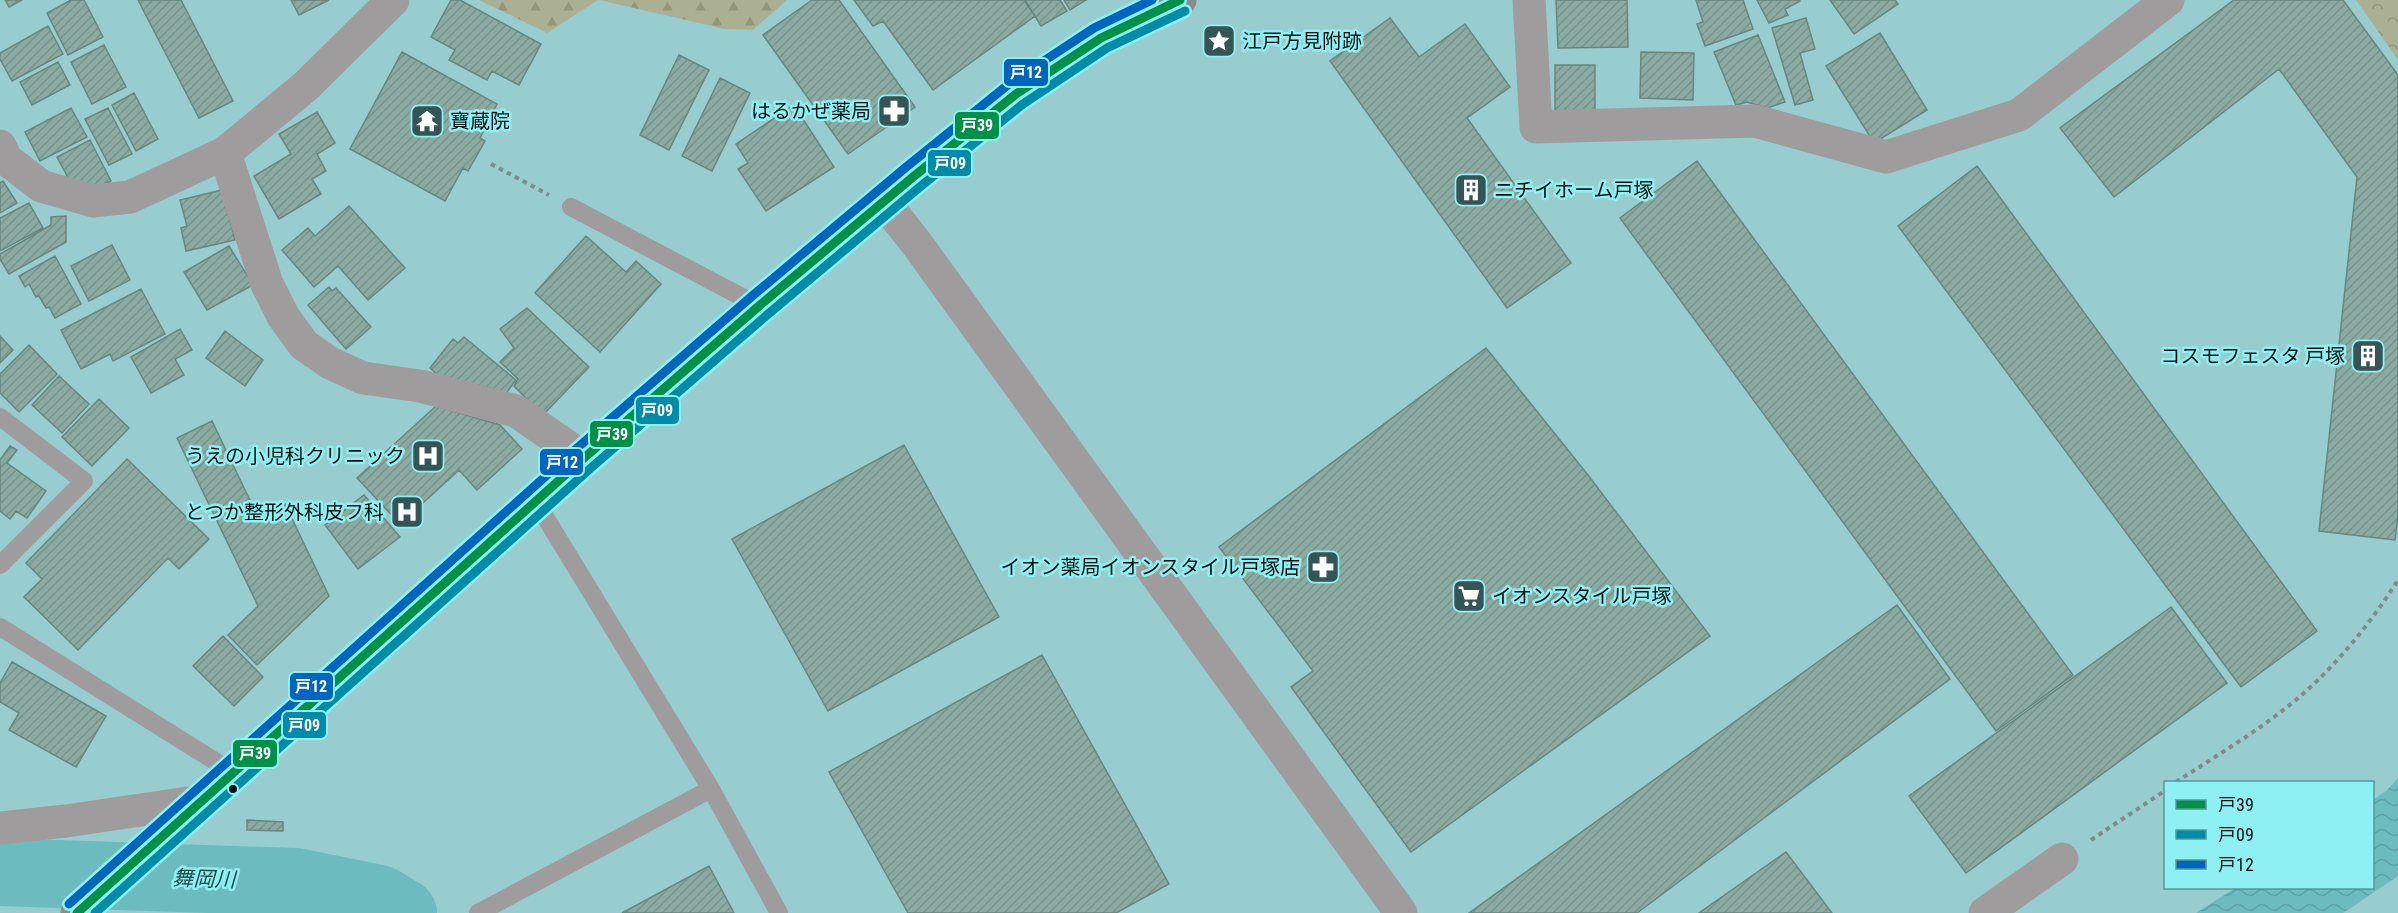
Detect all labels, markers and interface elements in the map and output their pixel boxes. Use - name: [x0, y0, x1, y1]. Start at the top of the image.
- place icon: 江戸方見附跡: [1201, 23, 1237, 59]
- place label: 江戸方見附跡: [1242, 29, 1362, 53]
- line badge: 戸12: [1003, 58, 1049, 87]
- text: 戸12: [1010, 63, 1042, 82]
- pharmacy icon: はるかぜ薬局: [876, 93, 912, 129]
- place label: はるかぜ薬局: [751, 99, 871, 123]
- temple icon: 寶蔵院: [409, 103, 445, 139]
- place label: 寶蔵院: [450, 109, 510, 133]
- line badge: 戸39: [954, 111, 1000, 140]
- text: 戸39: [961, 116, 993, 135]
- line badge: 戸09: [927, 149, 972, 177]
- text: 戸09: [934, 154, 966, 173]
- building icon: ニチイホーム戸塚: [1453, 172, 1489, 208]
- place label: ニチイホーム戸塚: [1494, 178, 1653, 202]
- building icon: コスモフェスタ 戸塚: [2350, 338, 2386, 374]
- place label: コスモフェスタ 戸塚: [2160, 344, 2345, 368]
- line badge: 戸09: [635, 396, 680, 425]
- text: 戸09: [641, 401, 673, 420]
- line badge: 戸39: [589, 420, 634, 448]
- text: 戸39: [596, 425, 628, 444]
- hospital icon: うえの小児科クリニック: [410, 438, 446, 474]
- place label: うえの小児科クリニック: [185, 444, 405, 468]
- line badge: 戸12: [539, 448, 584, 476]
- text: 戸12: [546, 453, 578, 472]
- hospital icon: とつか整形外科皮フ科: [389, 494, 425, 530]
- place label: とつか整形外科皮フ科: [185, 500, 384, 524]
- pharmacy icon: イオン薬局イオンスタイル戸塚店: [1305, 549, 1341, 585]
- place label: イオン薬局イオンスタイル戸塚店: [1000, 555, 1300, 579]
- supermarket icon: イオンスタイル戸塚: [1451, 578, 1487, 614]
- place label: イオンスタイル戸塚: [1492, 584, 1672, 608]
- line badge: 戸12: [289, 672, 334, 701]
- text: 戸12: [295, 677, 327, 696]
- line badge: 戸09: [282, 711, 327, 739]
- text: 戸09: [288, 716, 320, 735]
- line badge: 戸39: [232, 739, 278, 768]
- text: 戸39: [239, 744, 271, 763]
- legend: [2164, 781, 2374, 889]
- unlabelled marker: [227, 783, 239, 795]
- text: 戸39: [2218, 794, 2254, 815]
- text: 戸09: [2218, 824, 2254, 845]
- text: 戸12: [2218, 854, 2254, 875]
- water label: 舞岡川: [172, 866, 238, 892]

